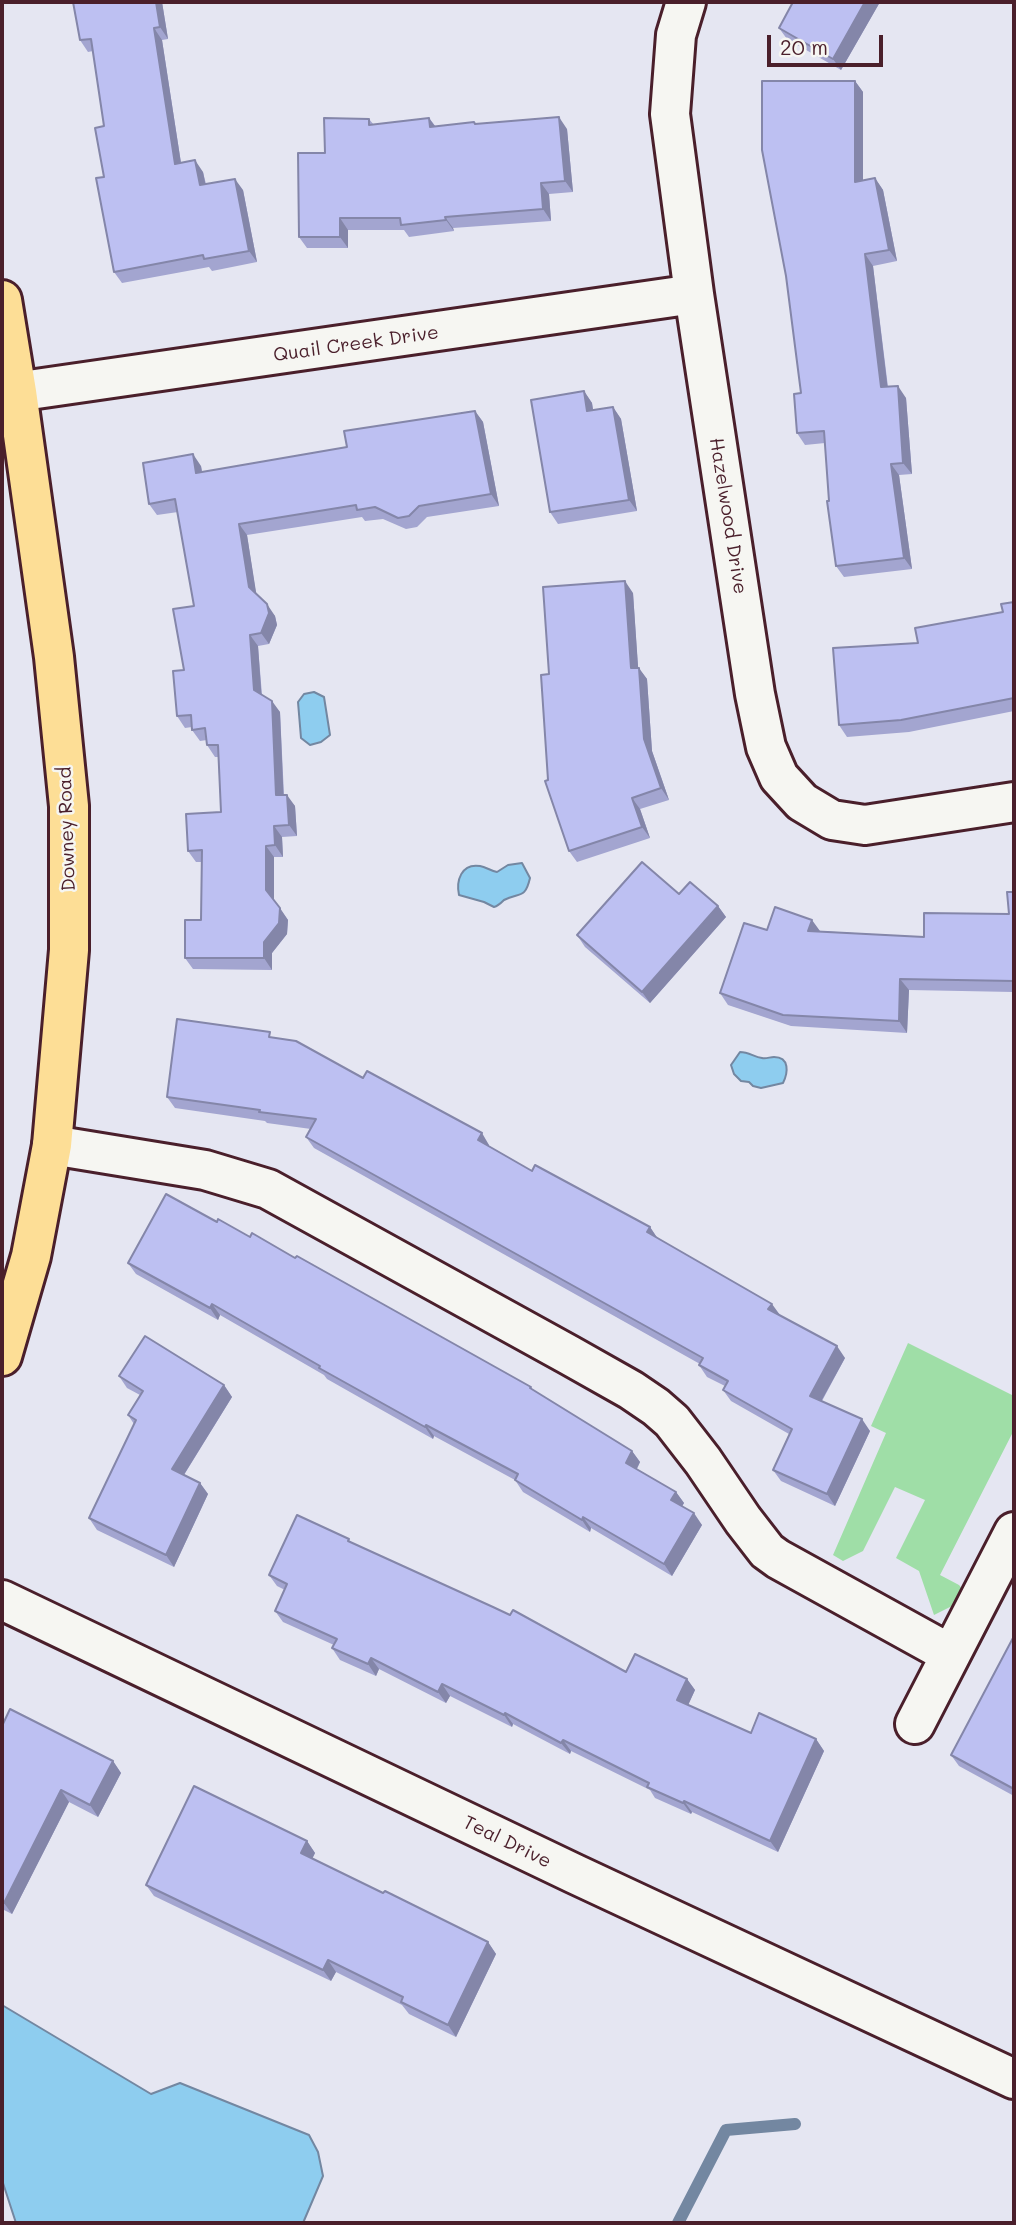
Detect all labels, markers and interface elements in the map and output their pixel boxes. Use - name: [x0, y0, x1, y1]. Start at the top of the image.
- scale bar: [771, 21, 886, 65]
- text: 20 m: [780, 33, 828, 60]
- street label: Quail Creek Drive: [272, 321, 440, 367]
- street label: Hazelwood Drive: [704, 436, 752, 596]
- street label: Downey Road: [53, 766, 81, 892]
- street label: Teal Drive: [459, 1811, 555, 1873]

